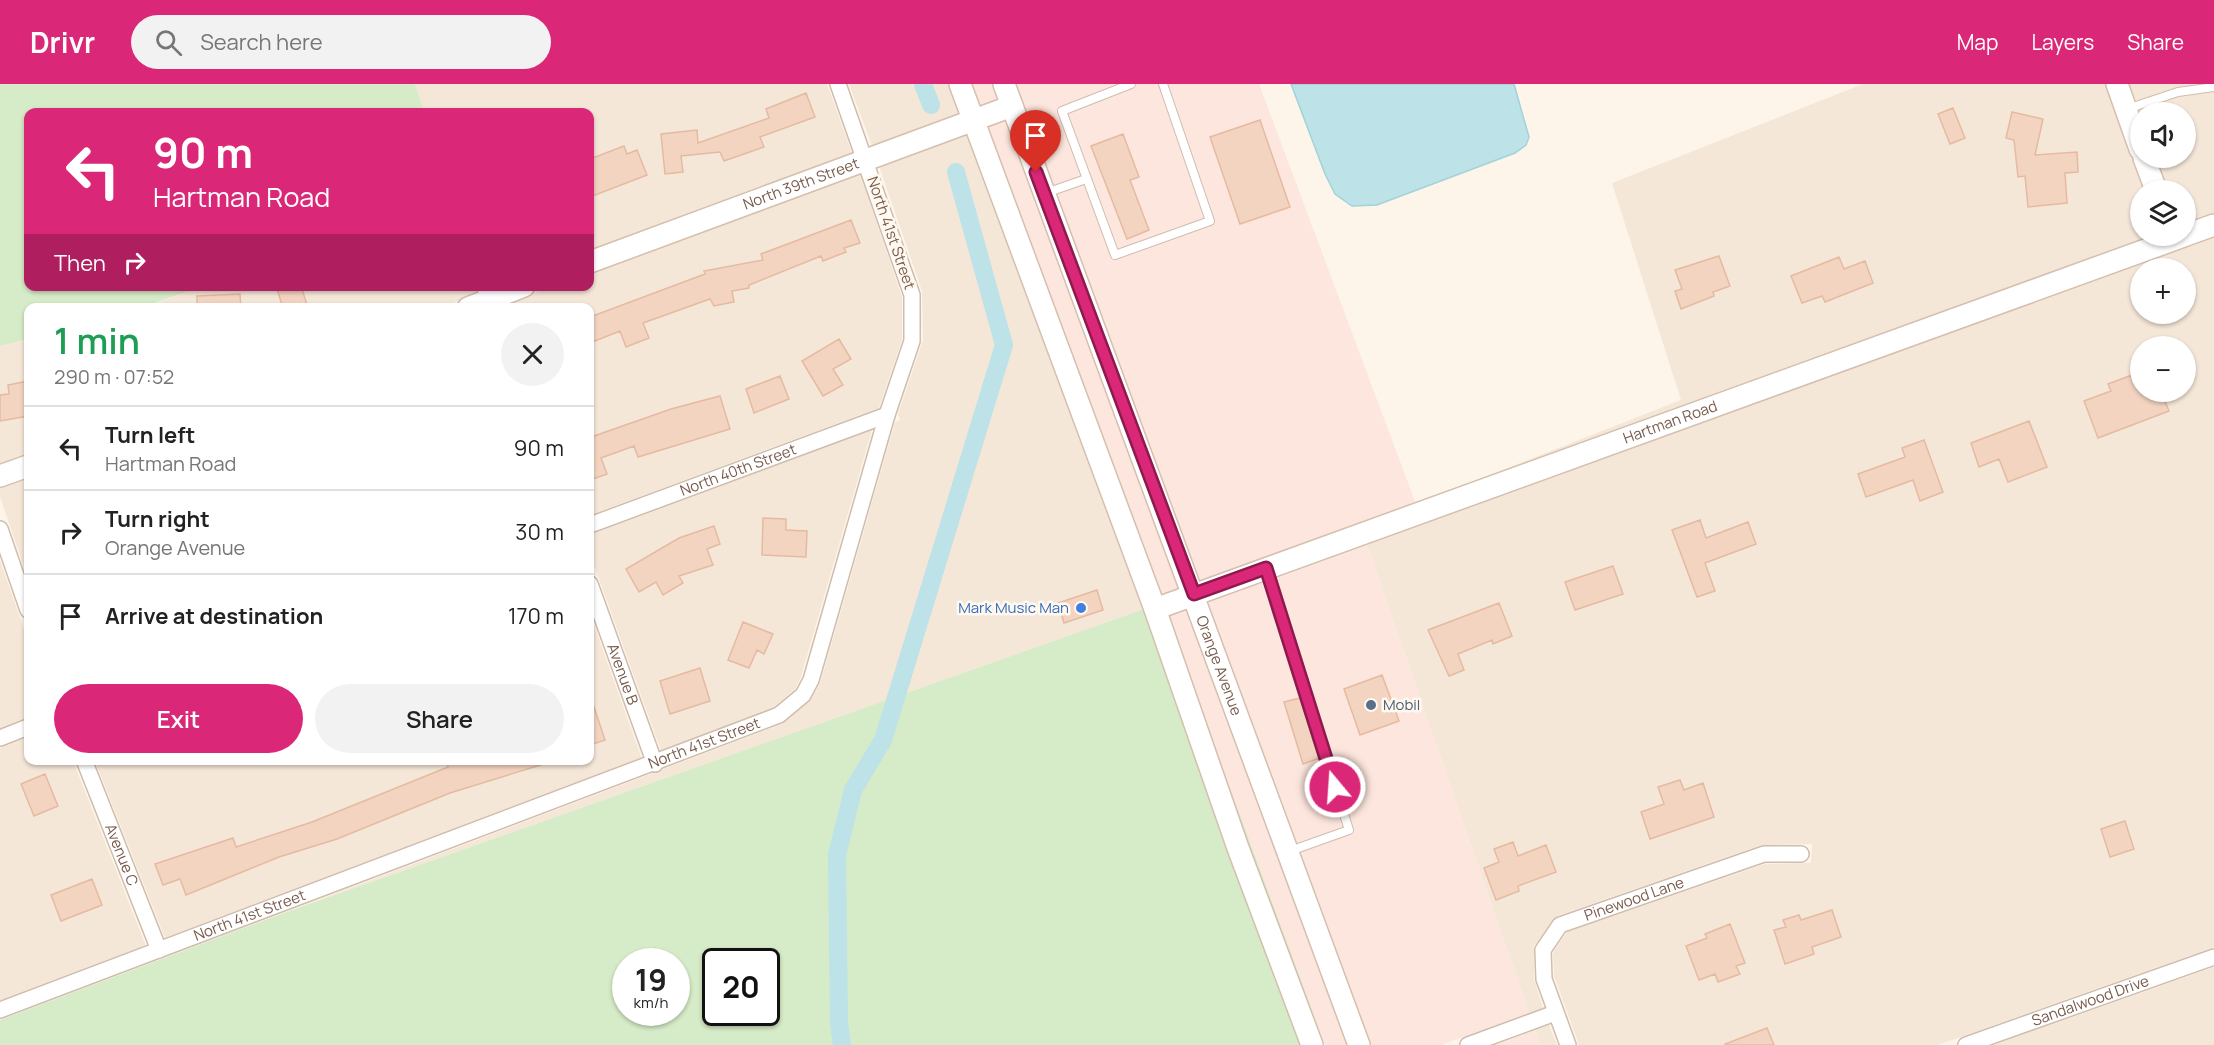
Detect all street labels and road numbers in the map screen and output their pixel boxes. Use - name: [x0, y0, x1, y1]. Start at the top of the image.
- street label: North 39th Street: [740, 152, 862, 215]
- street label: North 41st Street: [862, 174, 921, 292]
- street label: Hartman Road: [1620, 395, 1720, 448]
- street label: North 40th Street: [677, 439, 799, 501]
- street label: Orange Avenue: [1191, 612, 1247, 719]
- street label: Avenue B: [602, 641, 644, 708]
- street label: North 41st Street: [645, 712, 763, 774]
- street label: Avenue C: [100, 821, 144, 889]
- street label: Pinewood Lane: [1581, 872, 1687, 926]
- street label: North 41st Street: [191, 884, 309, 946]
- street label: Sandalwood Drive: [2029, 970, 2152, 1031]

